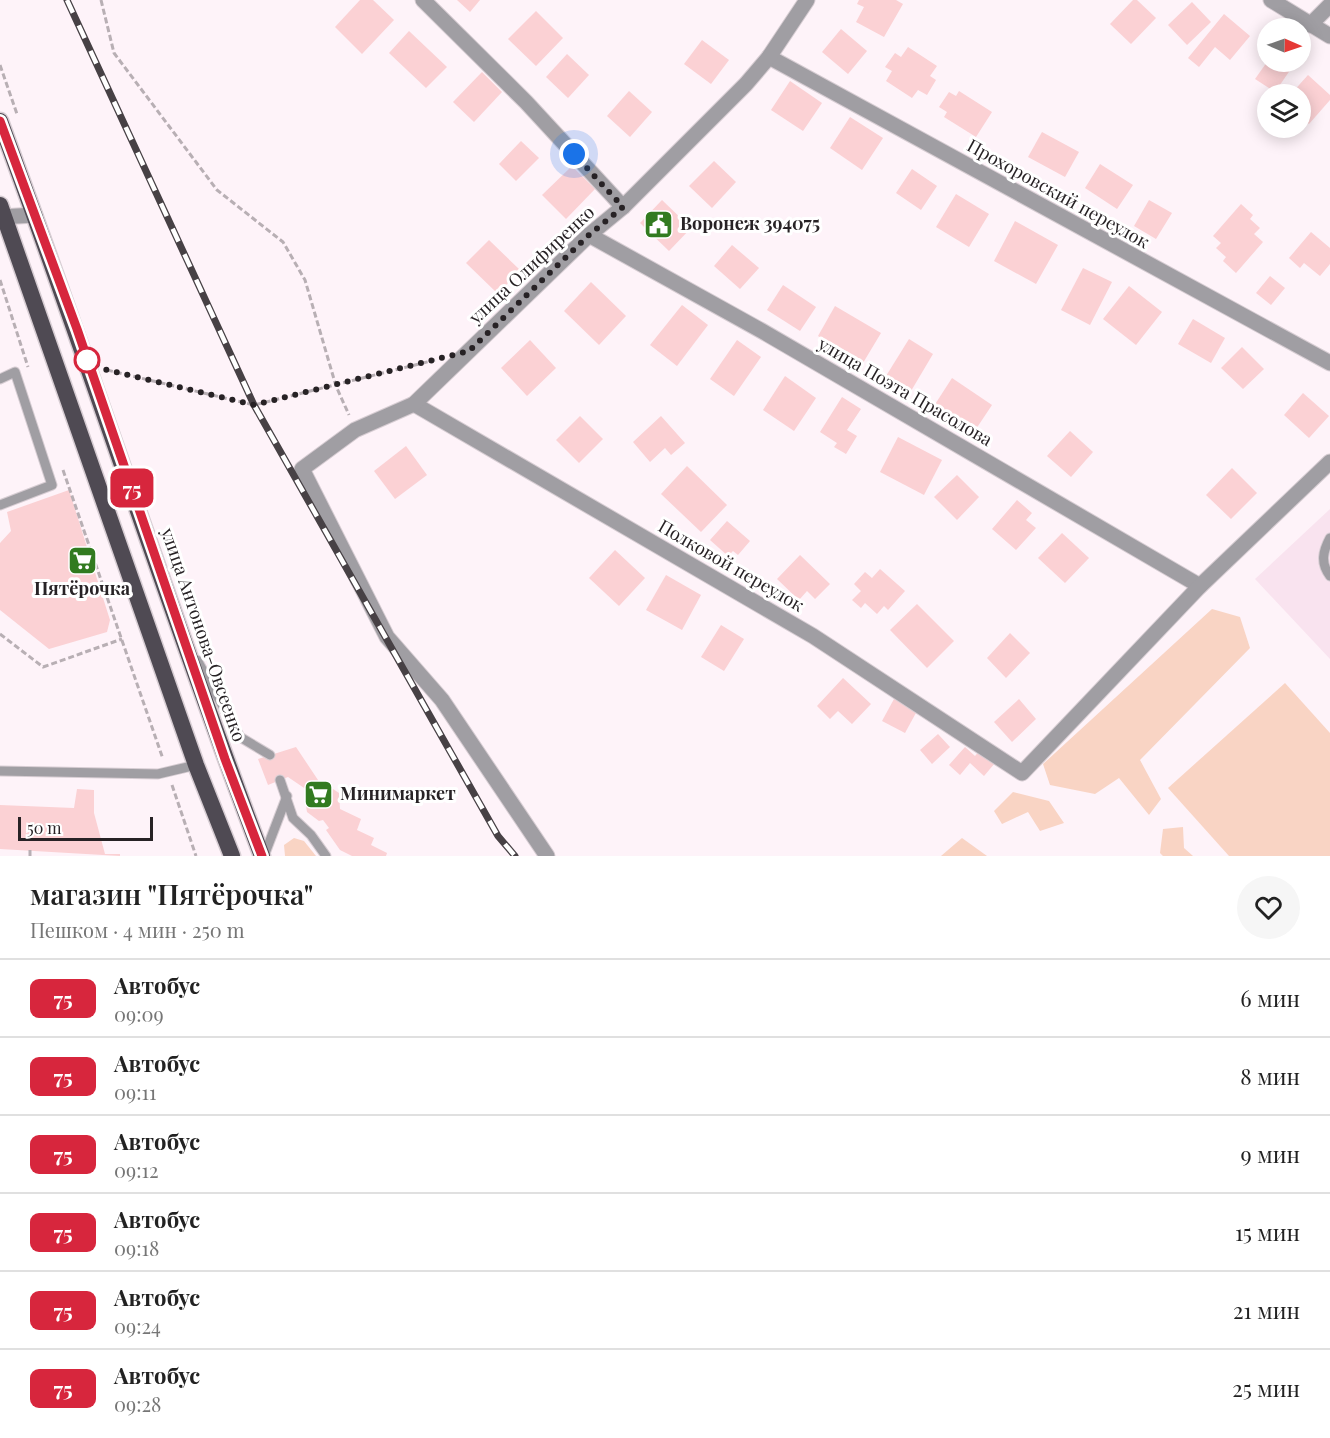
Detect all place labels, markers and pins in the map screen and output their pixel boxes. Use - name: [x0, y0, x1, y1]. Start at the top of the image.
- public building icon: Воронеж 394075: [643, 208, 675, 240]
- place label: Воронеж 394075: [680, 211, 820, 235]
- unlabelled marker: [74, 347, 100, 373]
- supermarket icon: Пятёрочка: [66, 544, 98, 576]
- place label: Пятёрочка: [34, 576, 131, 600]
- supermarket icon: Минимаркет: [303, 778, 335, 810]
- place label: Минимаркет: [340, 781, 456, 805]

